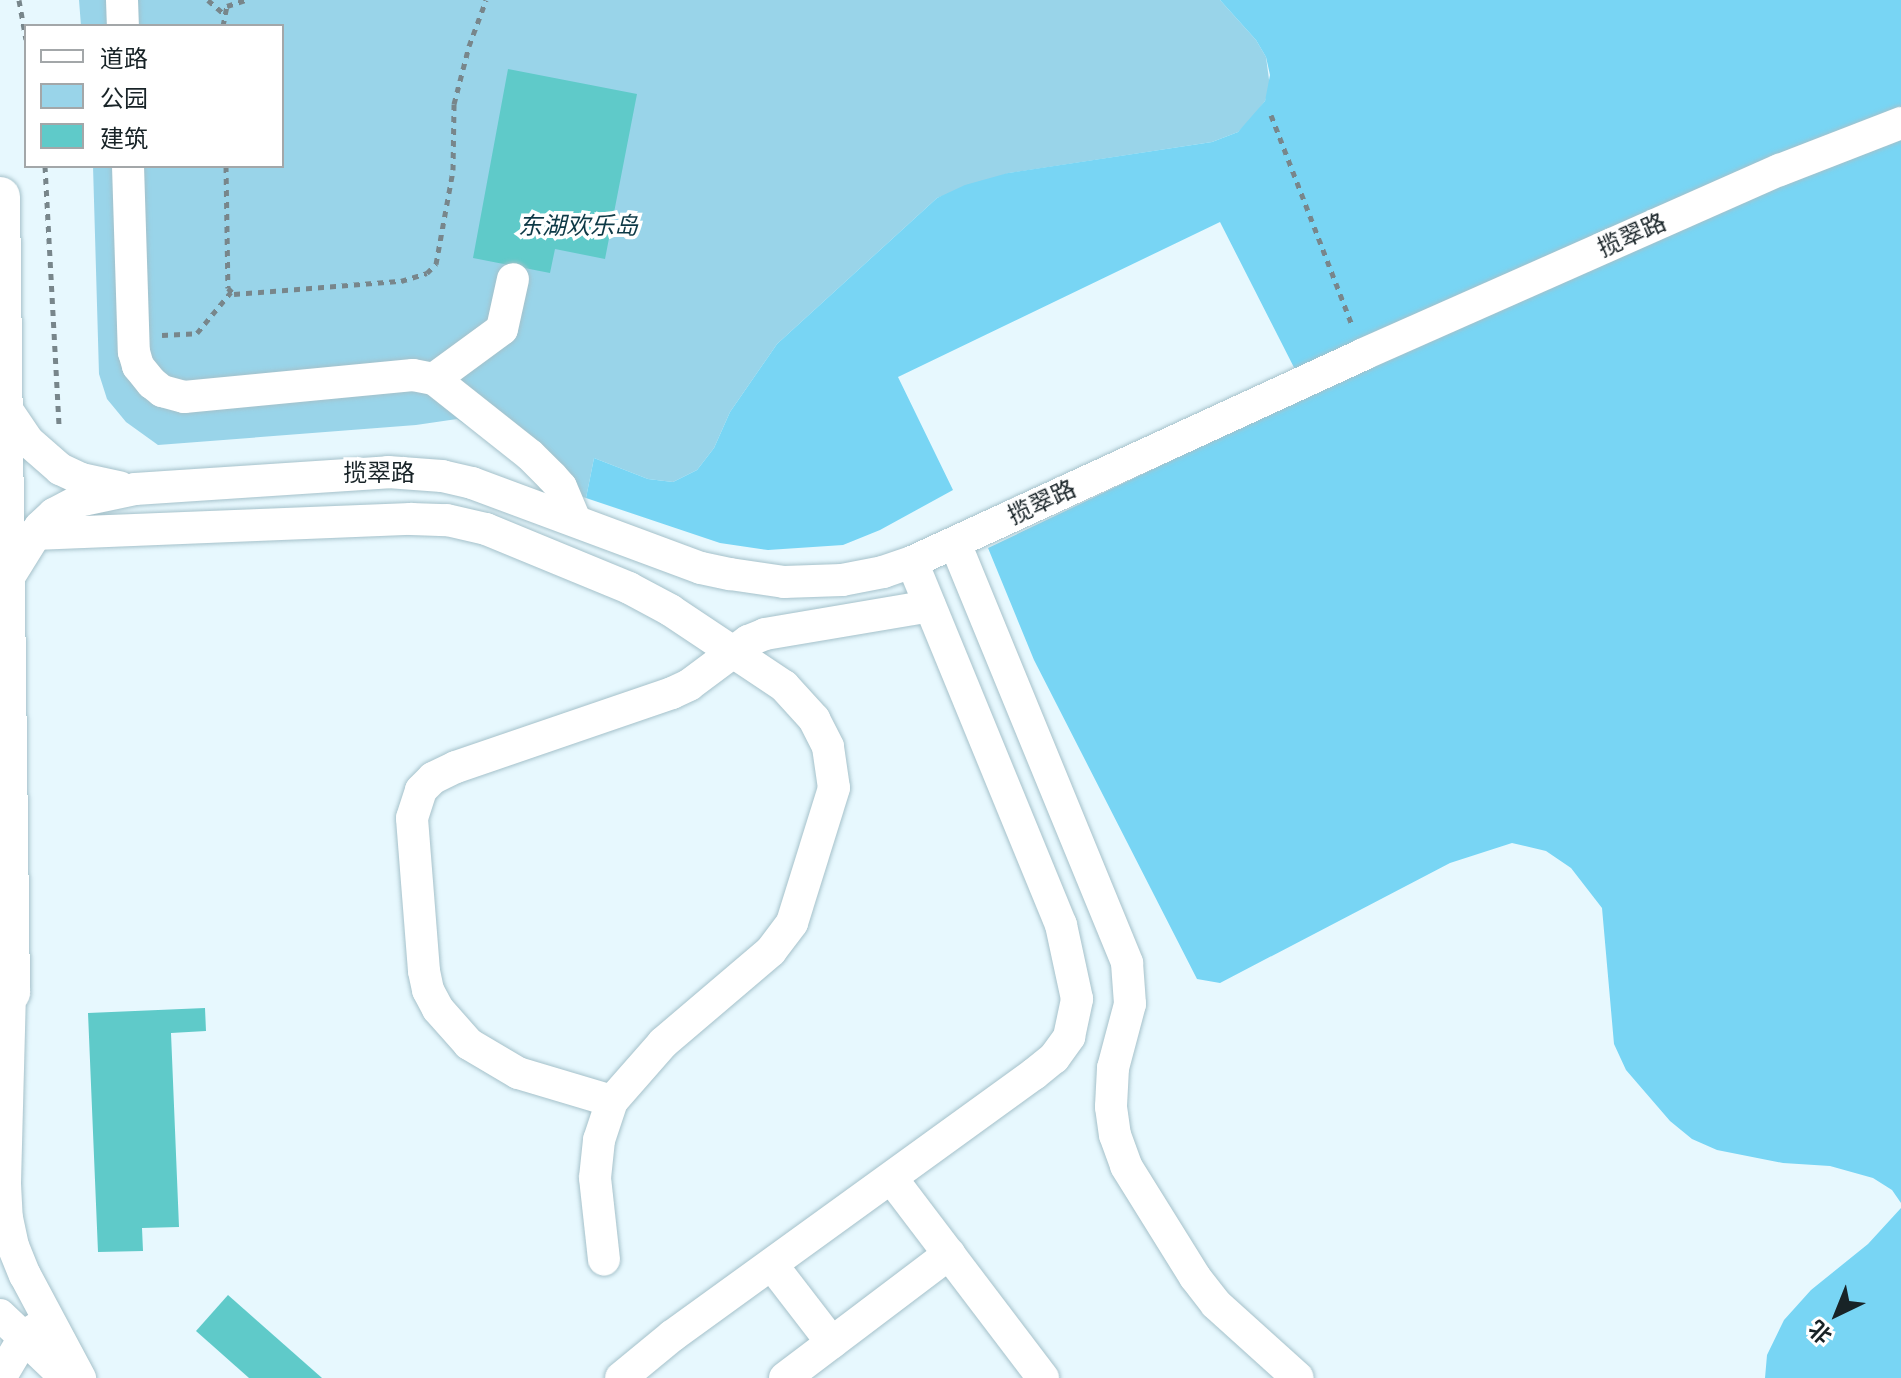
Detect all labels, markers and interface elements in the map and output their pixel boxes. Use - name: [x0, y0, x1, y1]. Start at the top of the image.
- legend: [24, 24, 284, 168]
- text: 道路: [100, 45, 148, 73]
- text: 公园: [100, 85, 148, 113]
- text: 建筑: [100, 125, 148, 153]
- street label: 揽翠路: [1593, 208, 1671, 264]
- park label: 东湖欢乐岛: [518, 213, 638, 241]
- street label: 揽翠路: [343, 460, 415, 488]
- street label: 揽翠路: [1003, 475, 1081, 531]
- north arrow: [1797, 1274, 1877, 1354]
- text: 北: [1804, 1315, 1837, 1349]

